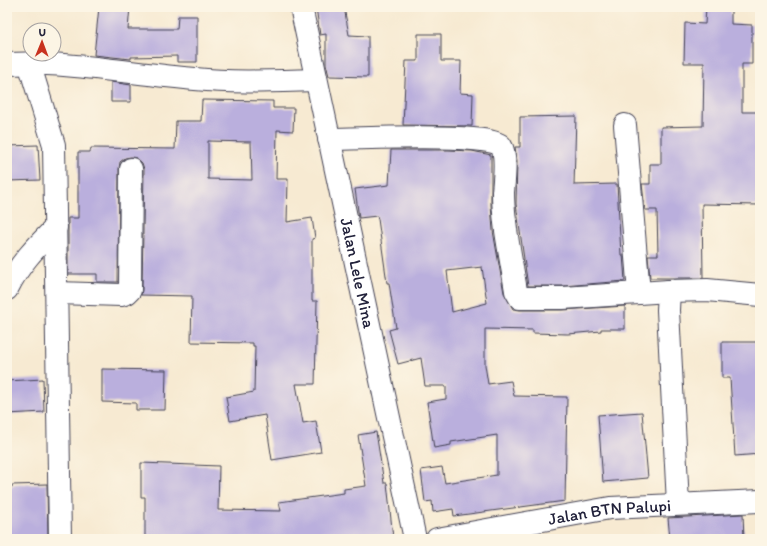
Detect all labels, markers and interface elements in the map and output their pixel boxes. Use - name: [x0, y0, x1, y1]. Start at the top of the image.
- north arrow: [22, 22, 62, 62]
- text: U: [38, 26, 46, 39]
- street label: Jalan Lele Mina: [336, 216, 380, 330]
- street label: Jalan BTN Palupi: [547, 495, 672, 529]

